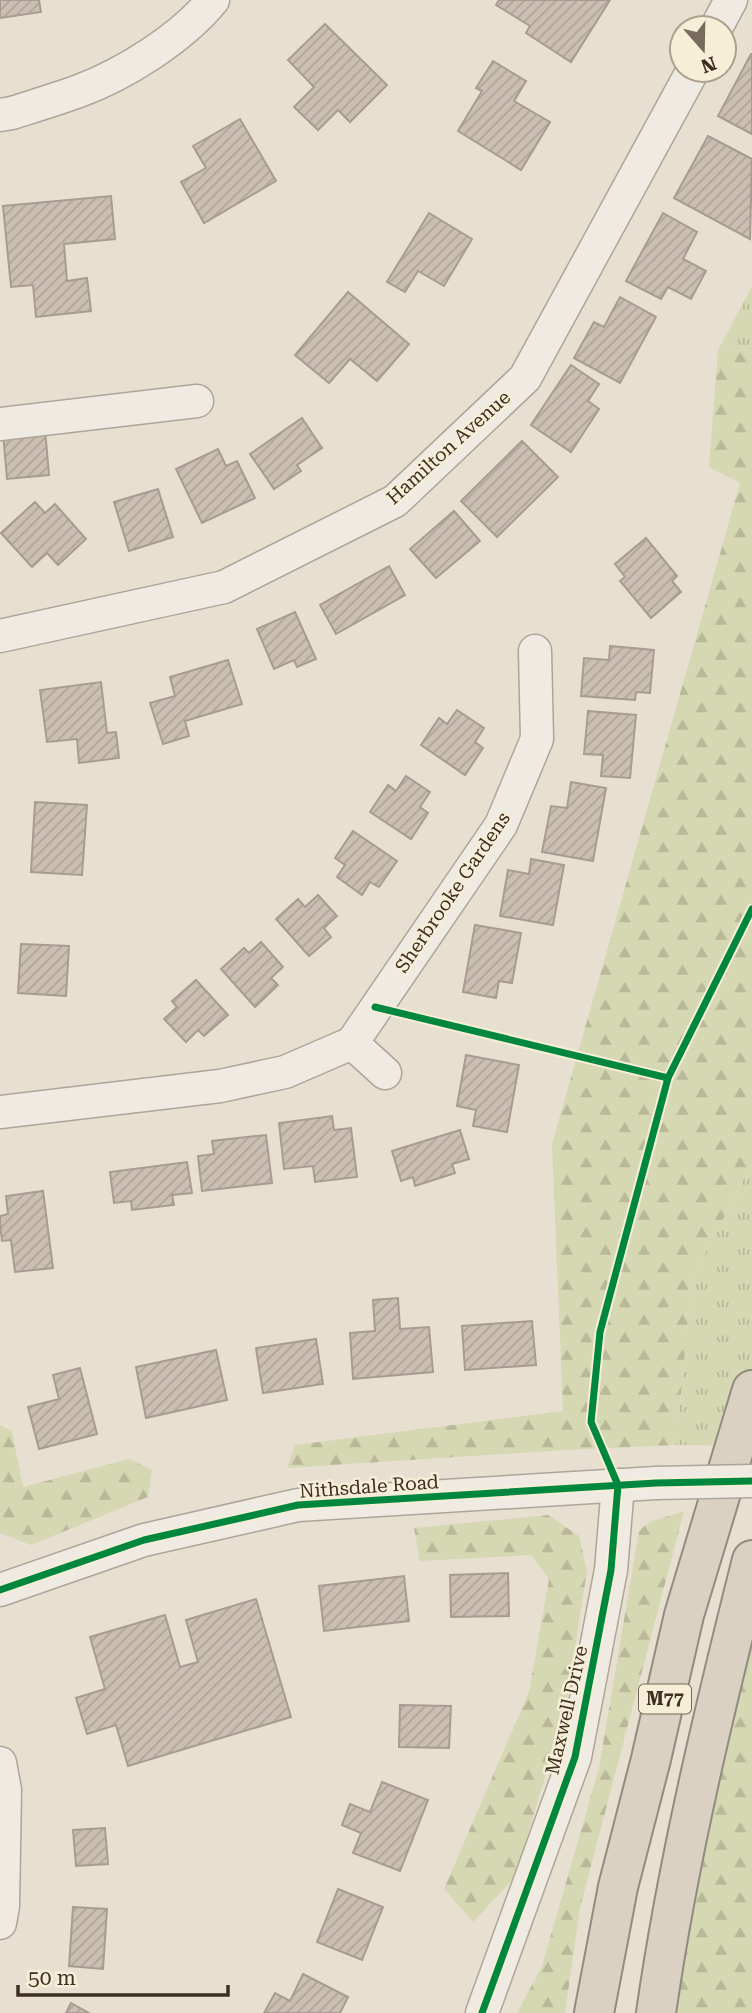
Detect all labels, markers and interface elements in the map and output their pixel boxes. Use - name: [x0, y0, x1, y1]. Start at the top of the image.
- north arrow: [668, 14, 738, 84]
- text: N: [697, 51, 719, 78]
- street label: Hamilton Avenue: [382, 386, 515, 509]
- street label: Sherbrooke Gardens: [390, 807, 515, 977]
- street label: Nithsdale Road: [298, 1470, 440, 1503]
- street label: Maxwell Drive: [540, 1643, 592, 1777]
- road number: M77: [639, 1684, 691, 1714]
- scale bar: [18, 1954, 228, 1998]
- text: 50 m: [28, 1966, 76, 1990]

